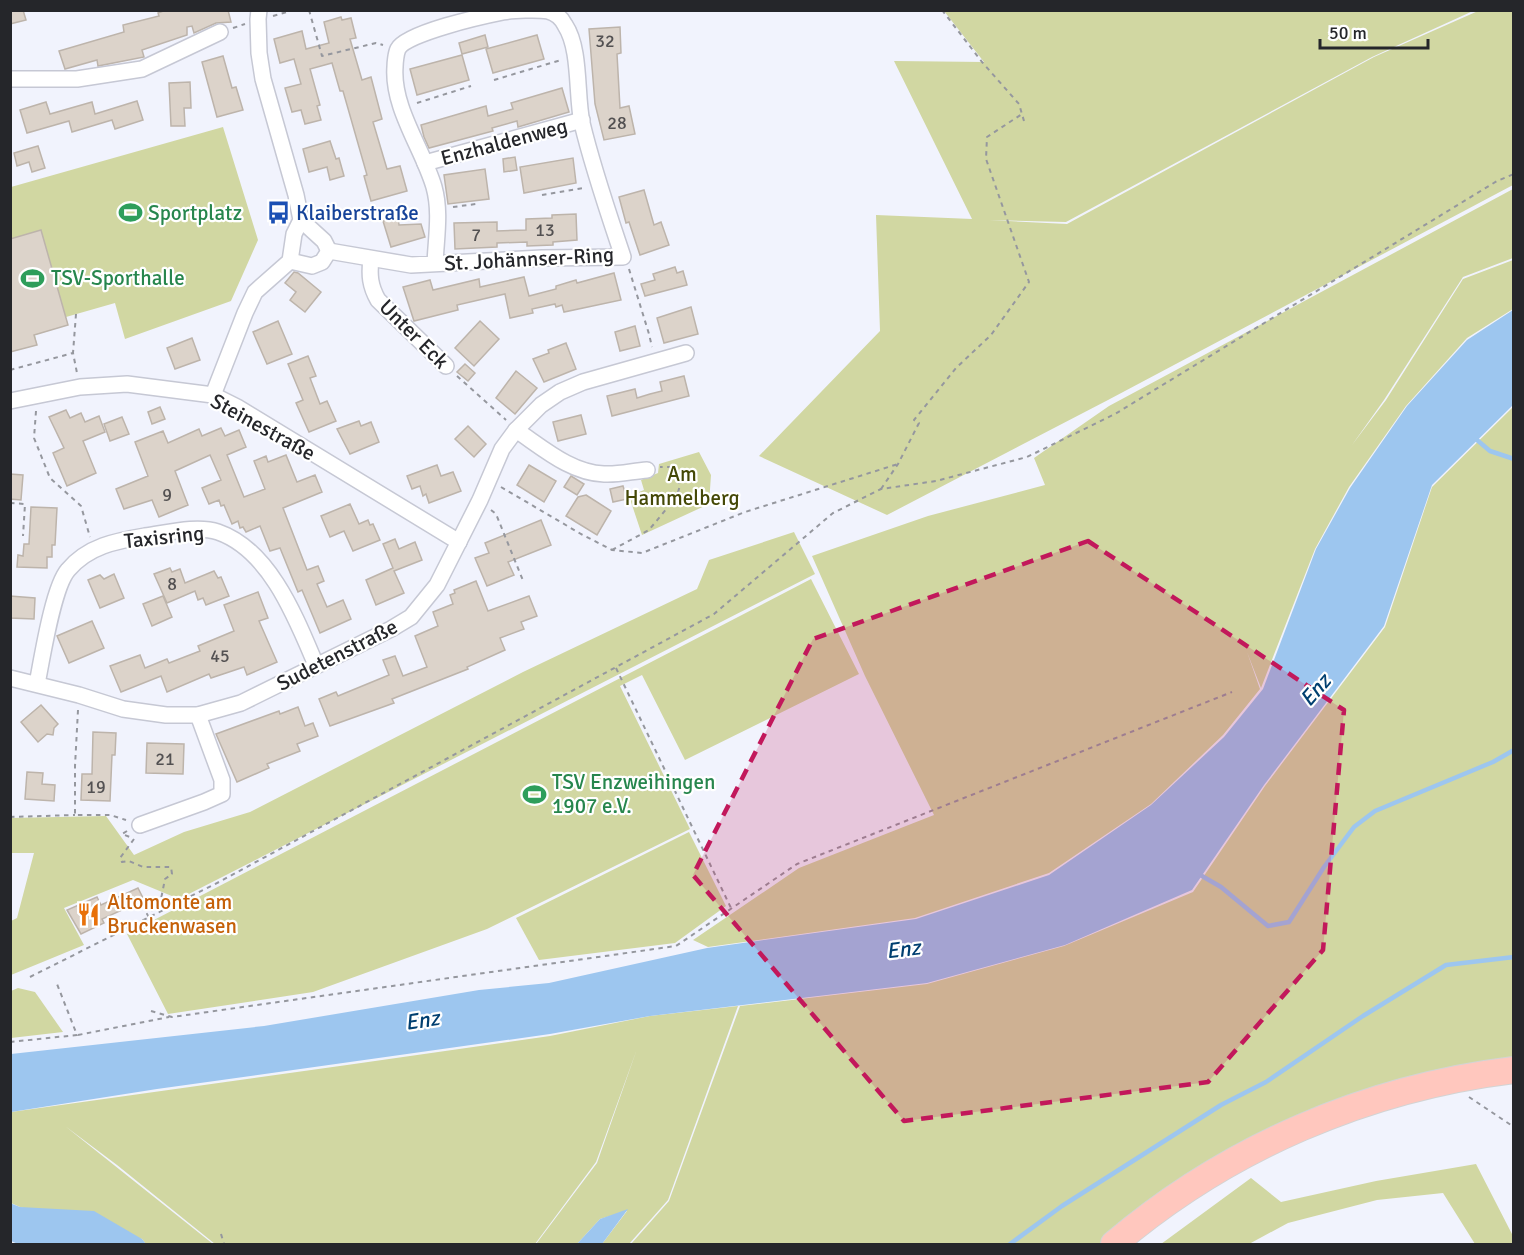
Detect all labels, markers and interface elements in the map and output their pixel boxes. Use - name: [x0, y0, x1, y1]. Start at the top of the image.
- scale bar: [1320, 12, 1428, 50]
- text: 50 m: [1329, 22, 1367, 44]
- house number: 32: [595, 30, 615, 52]
- house number: 28: [607, 112, 627, 134]
- street label: Enzhaldenweg: [438, 113, 570, 171]
- sports icon: Sportplatz: [117, 200, 143, 226]
- place label: Sportplatz: [148, 200, 242, 226]
- bus stop icon: Klaiberstraße: [265, 200, 291, 226]
- place label: Klaiberstraße: [296, 200, 419, 226]
- house number: 13: [535, 219, 555, 241]
- house number: 7: [471, 224, 481, 246]
- street label: St. Johännser-Ring: [443, 242, 615, 276]
- sports icon: TSV-Sporthalle: [20, 265, 46, 291]
- place label: TSV-Sporthalle: [51, 265, 185, 291]
- street label: Unter Eck: [374, 294, 454, 374]
- street label: Steinestraße: [206, 388, 320, 466]
- park label: Am Hammelberg: [624, 461, 740, 511]
- house number: 9: [162, 484, 172, 506]
- street label: Taxisring: [123, 520, 205, 554]
- house number: 8: [167, 573, 177, 595]
- street label: Sudetenstraße: [272, 613, 402, 697]
- house number: 45: [210, 645, 230, 667]
- water label: Enz: [1294, 667, 1338, 712]
- house number: 21: [155, 748, 175, 770]
- place label: TSV Enzweihingen 1907 e.V.: [552, 769, 715, 819]
- house number: 19: [86, 776, 106, 798]
- sports icon: TSV Enzweihingen 1907 e.V.: [521, 781, 547, 807]
- place label: Altomonte am Bruckenwasen: [107, 889, 237, 939]
- restaurant icon: Altomonte am Bruckenwasen: [76, 901, 102, 927]
- water label: Enz: [884, 933, 924, 964]
- water label: Enz: [403, 1004, 443, 1036]

